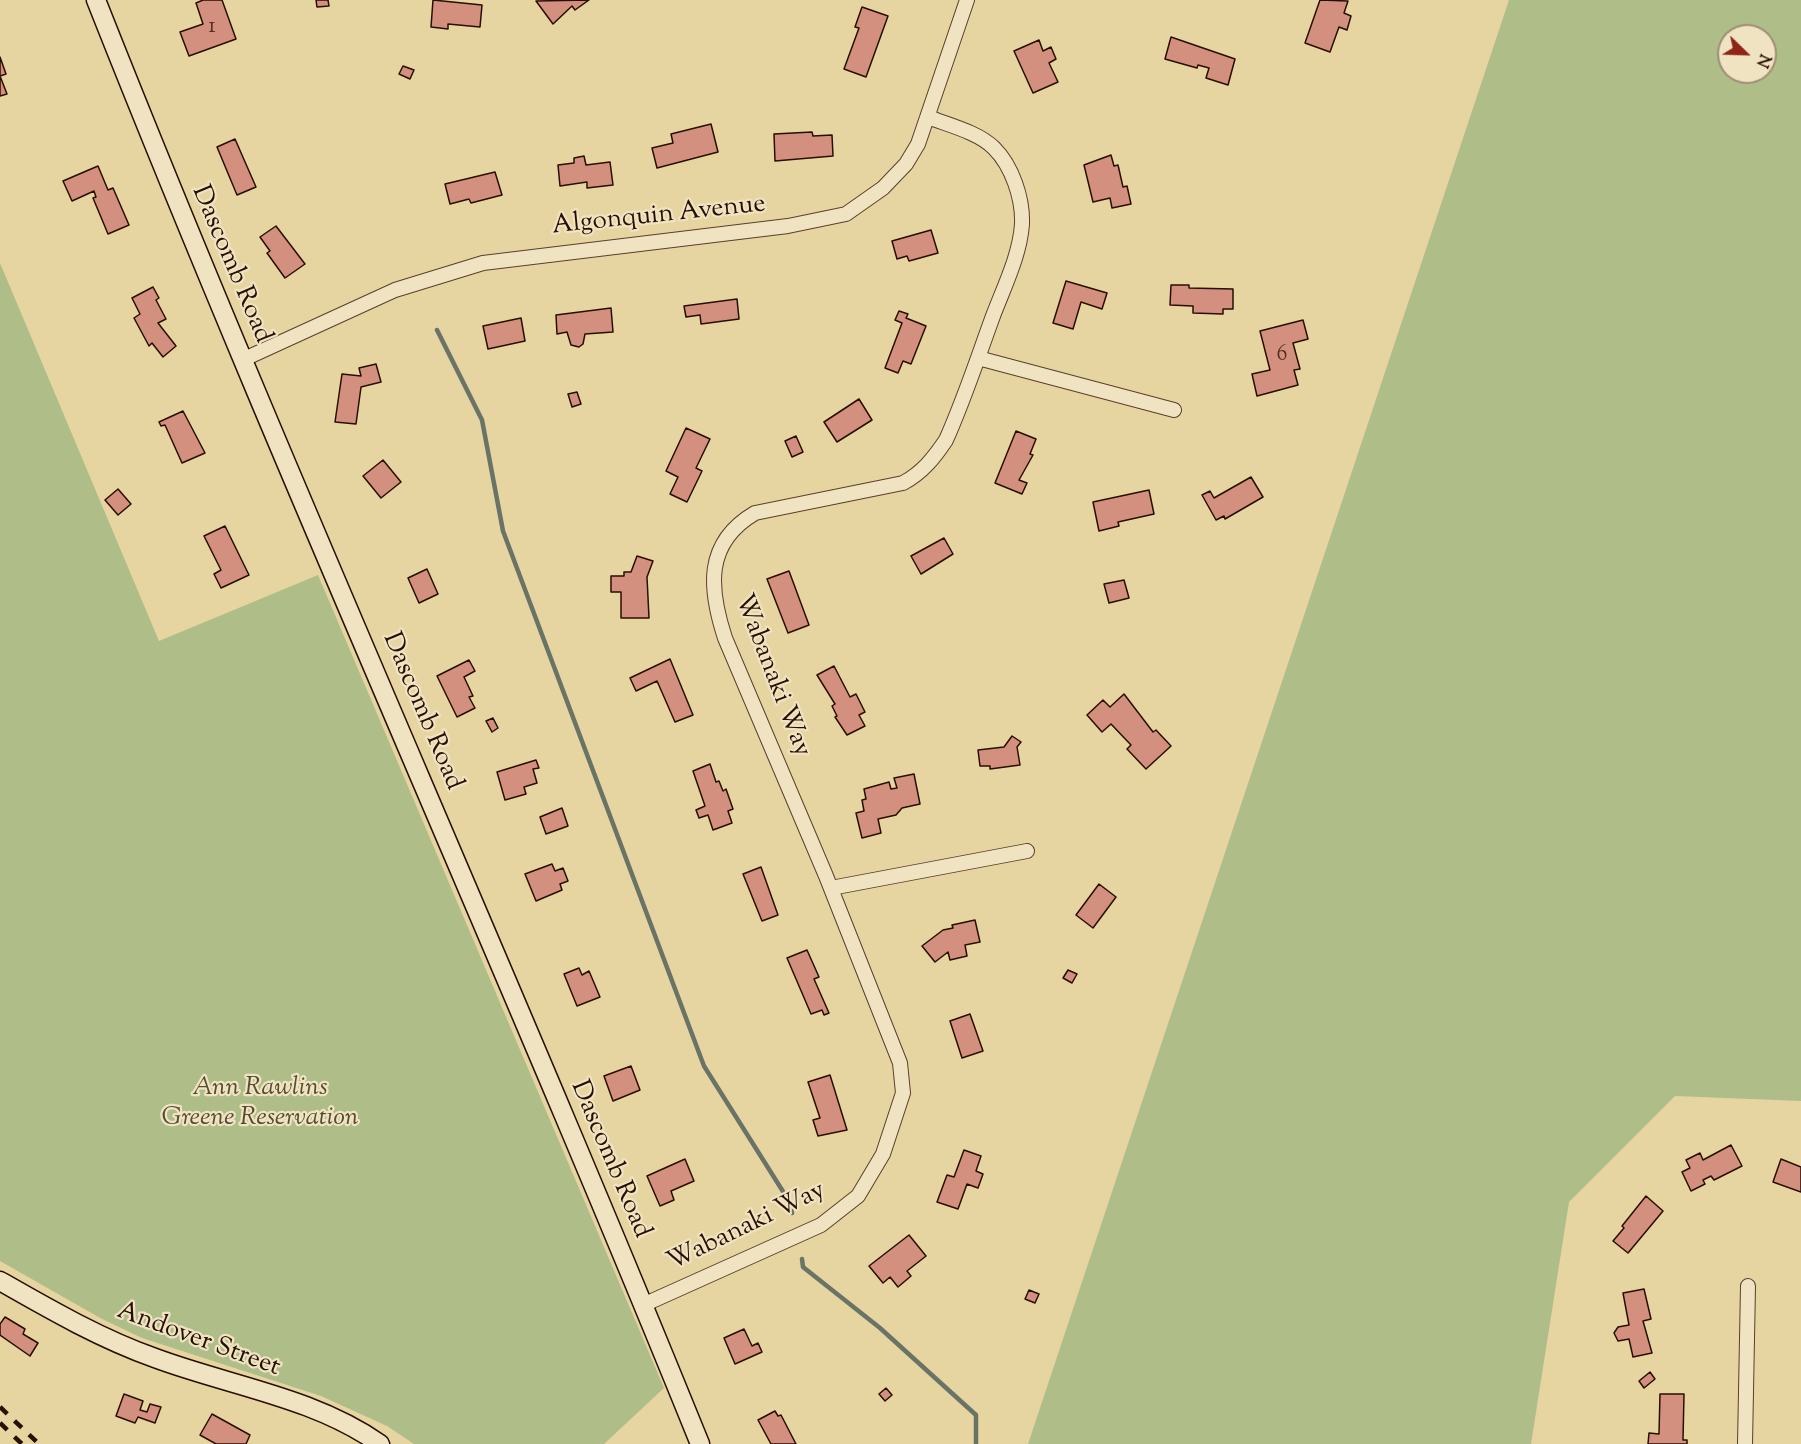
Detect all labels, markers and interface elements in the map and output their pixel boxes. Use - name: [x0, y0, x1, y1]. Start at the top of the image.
- house number: 1: [208, 15, 216, 41]
- north arrow: [1717, 24, 1777, 84]
- text: N: [1749, 50, 1775, 71]
- street label: Dascomb Road: [183, 181, 277, 349]
- street label: Algonquin Avenue: [551, 190, 767, 244]
- house number: 6: [1277, 343, 1287, 369]
- street label: Wabanaki Way: [726, 590, 816, 762]
- street label: Dascomb Road: [374, 628, 468, 796]
- park label: Ann Rawlins Greene Reservation: [162, 1074, 358, 1136]
- street label: Dascomb Road: [562, 1076, 656, 1244]
- street label: Wabanaki Way: [663, 1176, 831, 1280]
- street label: Andover Street: [112, 1297, 284, 1385]

